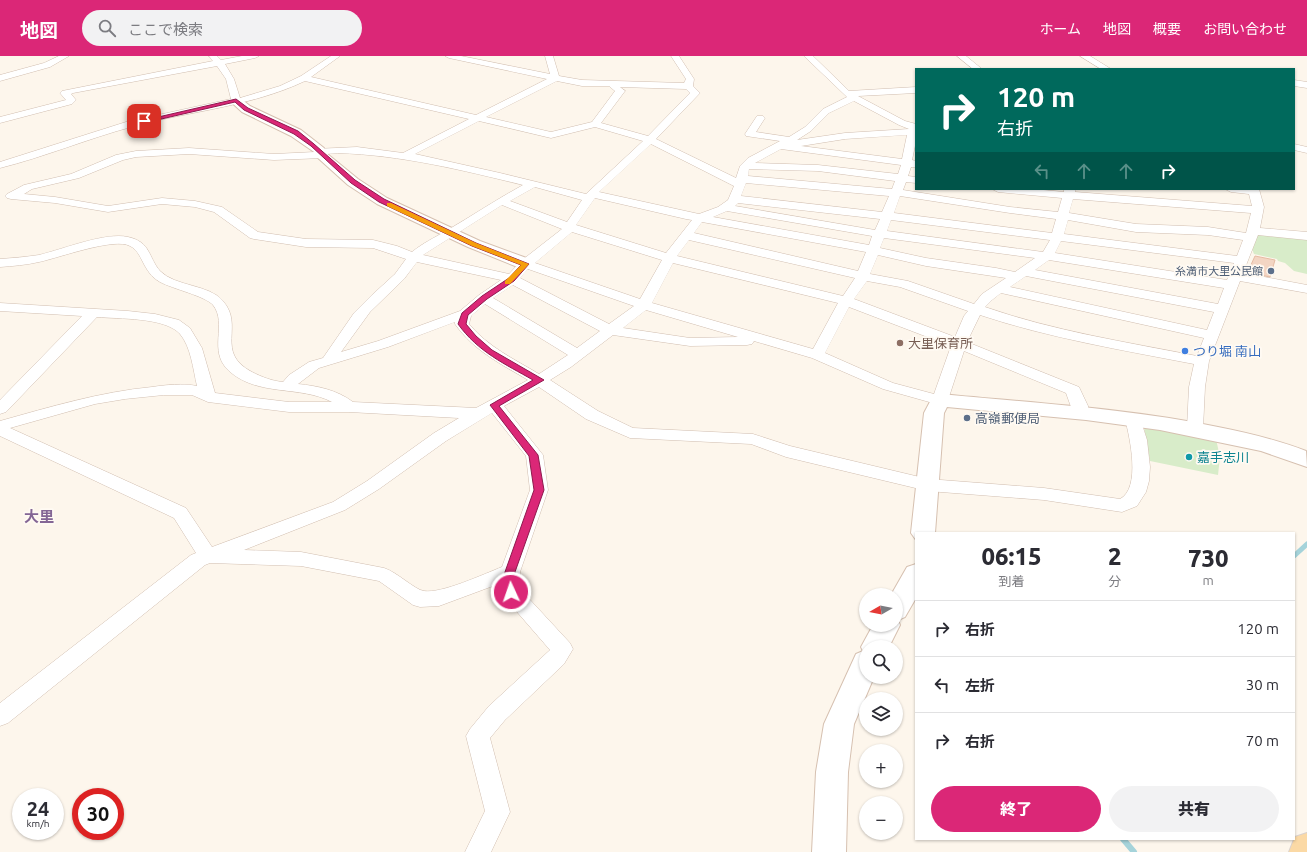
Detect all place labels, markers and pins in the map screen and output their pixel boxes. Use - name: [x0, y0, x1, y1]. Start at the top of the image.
- pin: [127, 104, 161, 138]
- place label: 糸満市大里公民館: [1175, 265, 1263, 277]
- marker: 糸満市大里公民館: [1266, 266, 1276, 276]
- place label: 大里保育所: [908, 336, 973, 350]
- marker: 大里保育所: [895, 338, 905, 348]
- place label: つり堀 南山: [1193, 344, 1261, 358]
- marker: つり堀 南山: [1180, 346, 1190, 356]
- place label: 高嶺郵便局: [975, 411, 1040, 425]
- marker: 高嶺郵便局: [962, 413, 972, 423]
- place label: 嘉手志川: [1197, 450, 1249, 464]
- marker: 嘉手志川: [1184, 452, 1194, 462]

